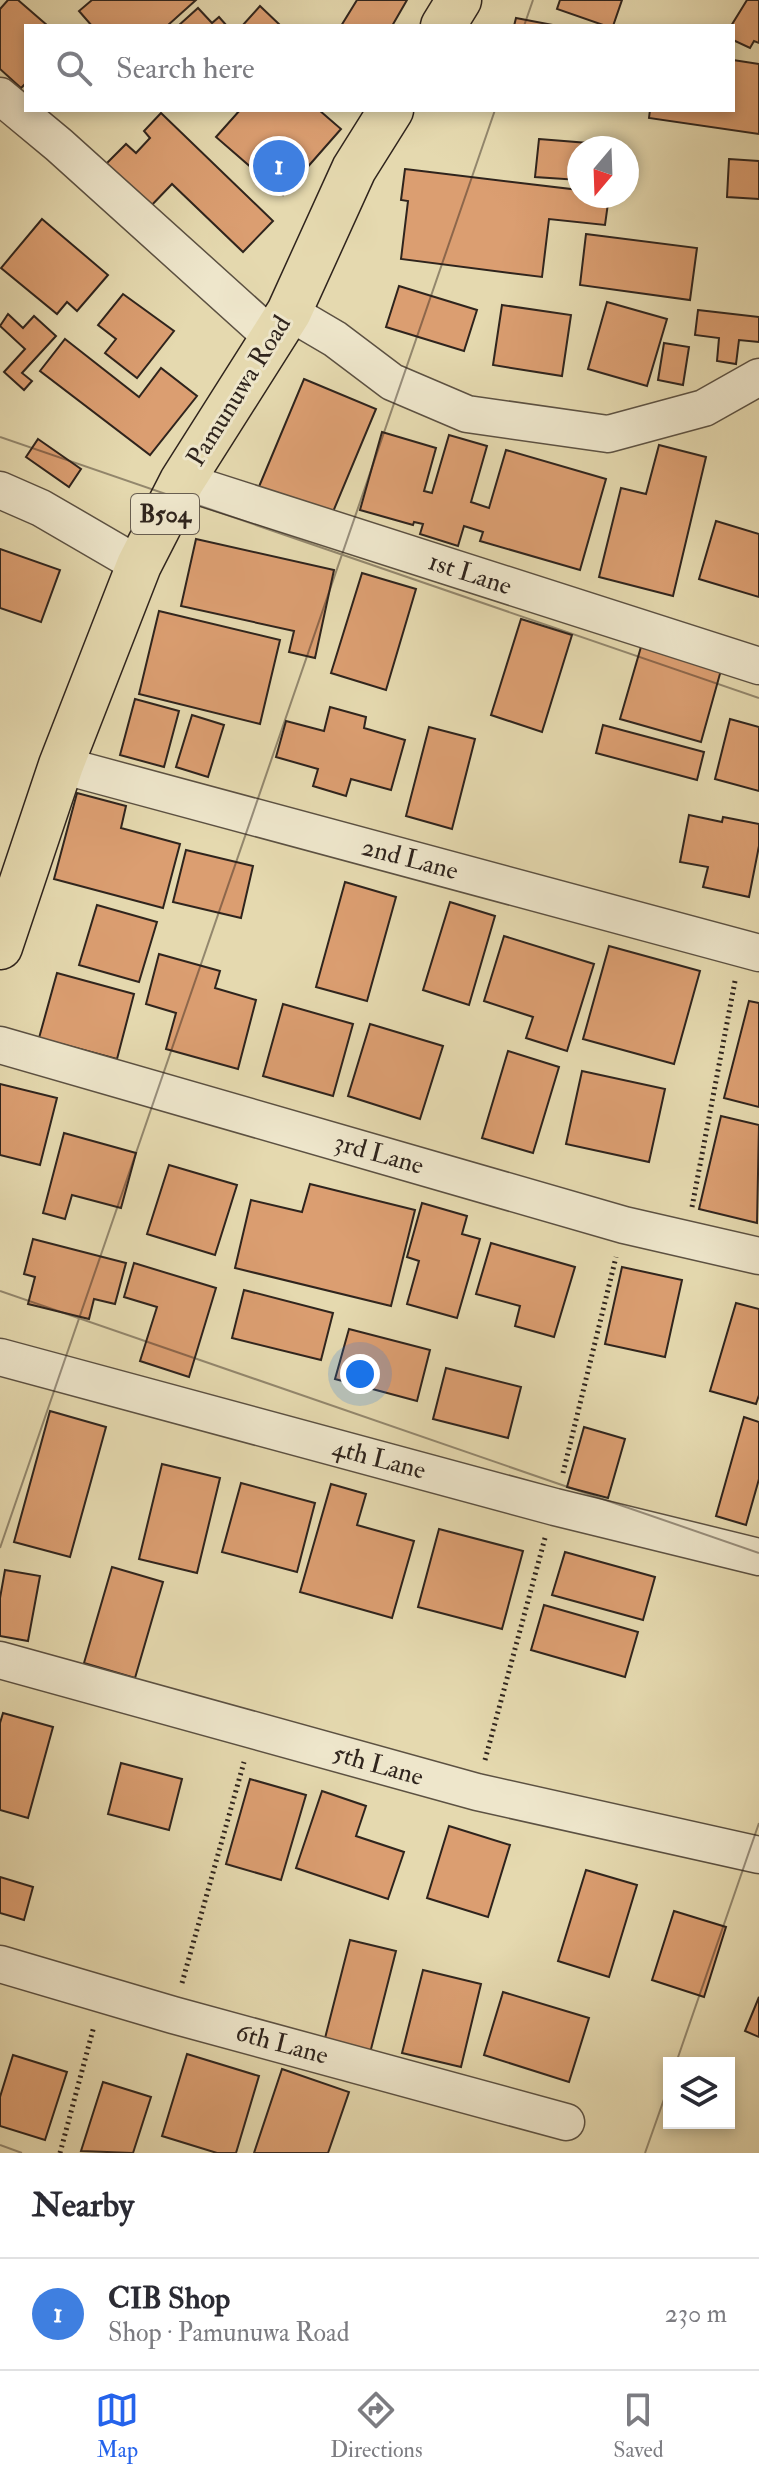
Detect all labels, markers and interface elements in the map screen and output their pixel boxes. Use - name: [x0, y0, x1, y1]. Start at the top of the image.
- search box: [24, 24, 735, 112]
- icon: search: [52, 46, 96, 90]
- text: Search here: [116, 50, 255, 87]
- pin: 1: [253, 136, 305, 196]
- north arrow: [567, 136, 639, 208]
- street label: Pamunuwa Road: [180, 310, 298, 472]
- road number: B504: [131, 494, 199, 534]
- street label: 1st Lane: [424, 546, 516, 603]
- street label: 2nd Lane: [358, 831, 462, 887]
- street label: 3rd Lane: [331, 1126, 428, 1182]
- your location: [340, 1354, 380, 1394]
- street label: 4th Lane: [329, 1431, 429, 1487]
- street label: 5th Lane: [329, 1737, 427, 1793]
- street label: 6th Lane: [232, 2016, 332, 2072]
- map controls: [663, 2057, 735, 2129]
- button: layers: [663, 2057, 735, 2129]
- text: Nearby: [32, 2184, 134, 2227]
- text: CIB Shop: [108, 2280, 230, 2317]
- text: 1: [53, 2298, 63, 2330]
- text: 230 m: [665, 2298, 727, 2330]
- text: Shop · Pamunuwa Road: [108, 2317, 350, 2349]
- tab: Map: [95, 2388, 139, 2464]
- tab: Directions: [330, 2388, 423, 2464]
- tab: Saved: [613, 2388, 664, 2464]

